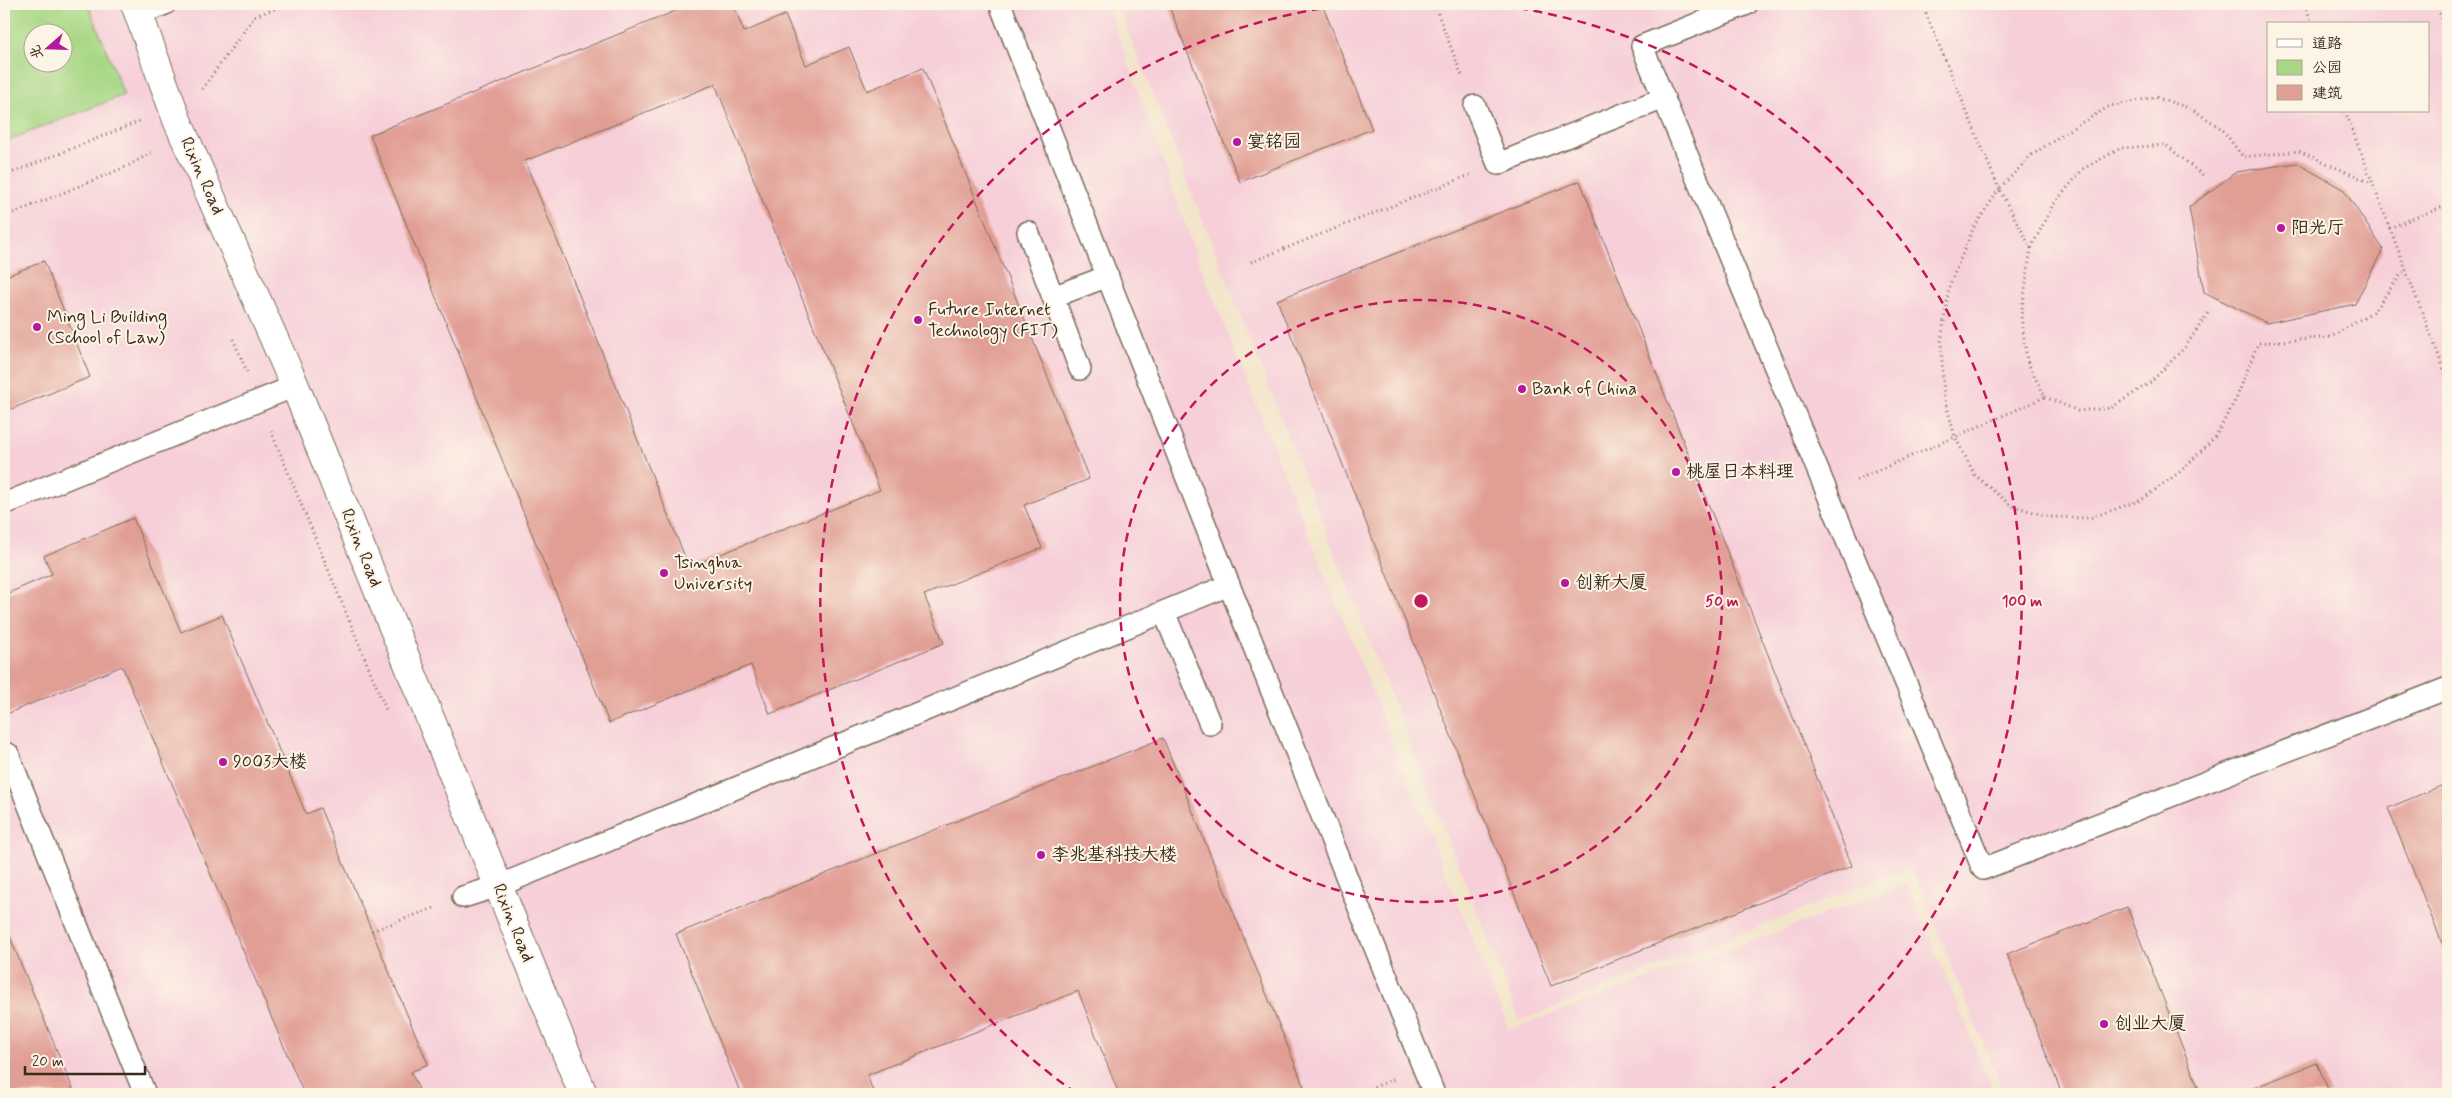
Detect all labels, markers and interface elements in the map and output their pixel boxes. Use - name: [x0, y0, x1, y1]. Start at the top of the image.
- north arrow: [22, 22, 72, 72]
- legend: [2267, 22, 2430, 112]
- text: 道路: [2312, 34, 2342, 54]
- text: 北: [26, 42, 48, 62]
- text: 公园: [2312, 58, 2342, 78]
- text: 建筑: [2312, 84, 2342, 104]
- place label: 宴铭园: [1247, 130, 1301, 154]
- street label: Rixin Road: [174, 133, 230, 219]
- marker: 宴铭园: [1231, 136, 1243, 148]
- place label: 阳光厅: [2291, 216, 2345, 240]
- marker: 阳光厅: [2275, 222, 2287, 234]
- place label: Future Internet Technology (FIT): [928, 298, 1058, 344]
- place label: Ming Li Building (School of Law): [47, 305, 167, 350]
- marker: Future Internet Technology (FIT): [912, 314, 924, 326]
- marker: Ming Li Building (School of Law): [31, 321, 43, 333]
- place label: Bank of China: [1532, 377, 1637, 401]
- marker: Bank of China: [1516, 383, 1528, 395]
- place label: 桃屋日本料理: [1686, 460, 1794, 484]
- marker: 桃屋日本料理: [1670, 466, 1682, 478]
- street label: Rixin Road: [334, 505, 388, 591]
- place label: Tsinghua University: [674, 551, 752, 596]
- marker: Tsinghua University: [658, 567, 670, 579]
- place label: 创新大厦: [1575, 571, 1647, 595]
- marker: 创新大厦: [1559, 577, 1571, 589]
- centre of rings: [1412, 592, 1430, 610]
- text: 50 m: [1705, 592, 1739, 612]
- text: 100 m: [2002, 592, 2042, 612]
- place label: 9003大楼: [233, 750, 307, 774]
- marker: 9003大楼: [217, 756, 229, 768]
- place label: 李兆基科技大楼: [1051, 843, 1177, 867]
- marker: 李兆基科技大楼: [1035, 849, 1047, 861]
- street label: Rixin Road: [486, 880, 540, 966]
- place label: 创业大厦: [2114, 1012, 2186, 1036]
- marker: 创业大厦: [2098, 1018, 2110, 1030]
- scale bar: [25, 1043, 145, 1075]
- text: 20 m: [32, 1052, 64, 1072]

